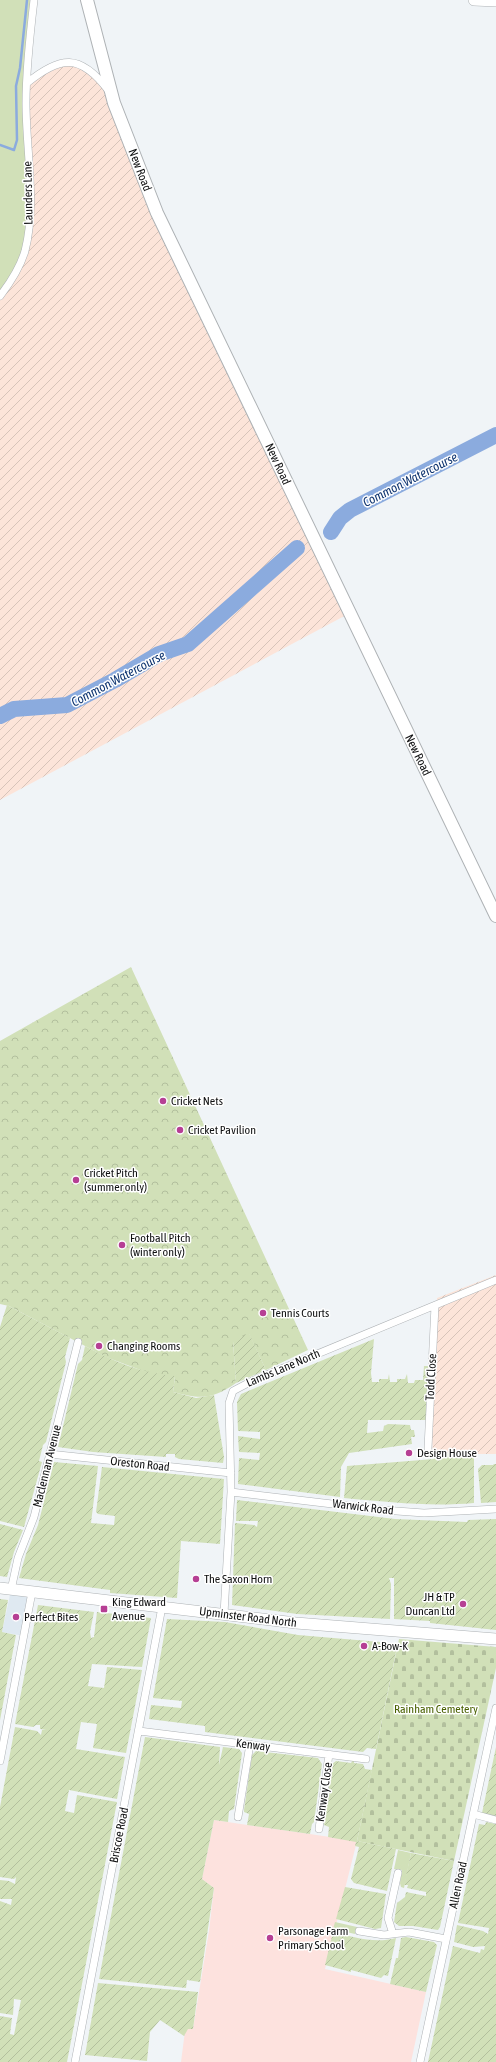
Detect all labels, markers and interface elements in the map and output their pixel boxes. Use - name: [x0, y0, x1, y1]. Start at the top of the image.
- street label: New Road: [126, 147, 154, 193]
- street label: Launders Lane: [20, 161, 36, 225]
- street label: New Road: [262, 441, 294, 487]
- water label: Common Watercourse: [360, 449, 460, 510]
- water label: Common Watercourse: [69, 647, 168, 710]
- street label: New Road: [402, 732, 434, 778]
- place label: Cricket Nets: [171, 1094, 223, 1108]
- marker: Cricket Nets: [158, 1096, 168, 1106]
- place label: Cricket Pavilion: [188, 1123, 256, 1137]
- marker: Cricket Pavilion: [175, 1125, 185, 1135]
- place label: Cricket Pitch (summer only): [84, 1166, 147, 1194]
- marker: Cricket Pitch (summer only): [71, 1175, 81, 1185]
- place label: Football Pitch (winter only): [130, 1231, 191, 1259]
- marker: Football Pitch (winter only): [117, 1240, 127, 1250]
- place label: Tennis Courts: [271, 1306, 329, 1320]
- marker: Tennis Courts: [258, 1308, 268, 1318]
- place label: Changing Rooms: [107, 1339, 180, 1353]
- marker: Changing Rooms: [94, 1341, 104, 1351]
- street label: Lambs Lane North: [244, 1346, 322, 1390]
- street label: Todd Close: [423, 1353, 439, 1401]
- street label: Maclennan Avenue: [30, 1423, 64, 1509]
- place label: Design House: [417, 1446, 477, 1460]
- marker: Design House: [404, 1448, 414, 1458]
- street label: Oreston Road: [110, 1454, 170, 1474]
- street label: Warwick Road: [332, 1496, 394, 1518]
- place label: The Saxon Horn: [204, 1572, 272, 1586]
- marker: The Saxon Horn: [191, 1574, 201, 1584]
- place label: JH & TP Duncan Ltd: [406, 1590, 455, 1618]
- place label: King Edward Avenue: [112, 1595, 166, 1623]
- marker: JH & TP Duncan Ltd: [458, 1599, 468, 1609]
- marker: King Edward Avenue: [99, 1604, 109, 1614]
- street label: Upminster Road North: [198, 1604, 298, 1630]
- place label: Perfect Bites: [24, 1610, 78, 1624]
- marker: Perfect Bites: [11, 1612, 21, 1622]
- place label: A-Bow-K: [372, 1639, 408, 1653]
- marker: A-Bow-K: [359, 1641, 369, 1651]
- park label: Rainham Cemetery: [394, 1702, 478, 1716]
- street label: Kenway: [235, 1736, 271, 1754]
- street label: Kenway Close: [313, 1761, 335, 1823]
- street label: Briscoe Road: [107, 1806, 131, 1864]
- street label: Allen Road: [446, 1860, 470, 1910]
- place label: Parsonage Farm Primary School: [278, 1924, 348, 1952]
- marker: Parsonage Farm Primary School: [265, 1933, 275, 1943]

